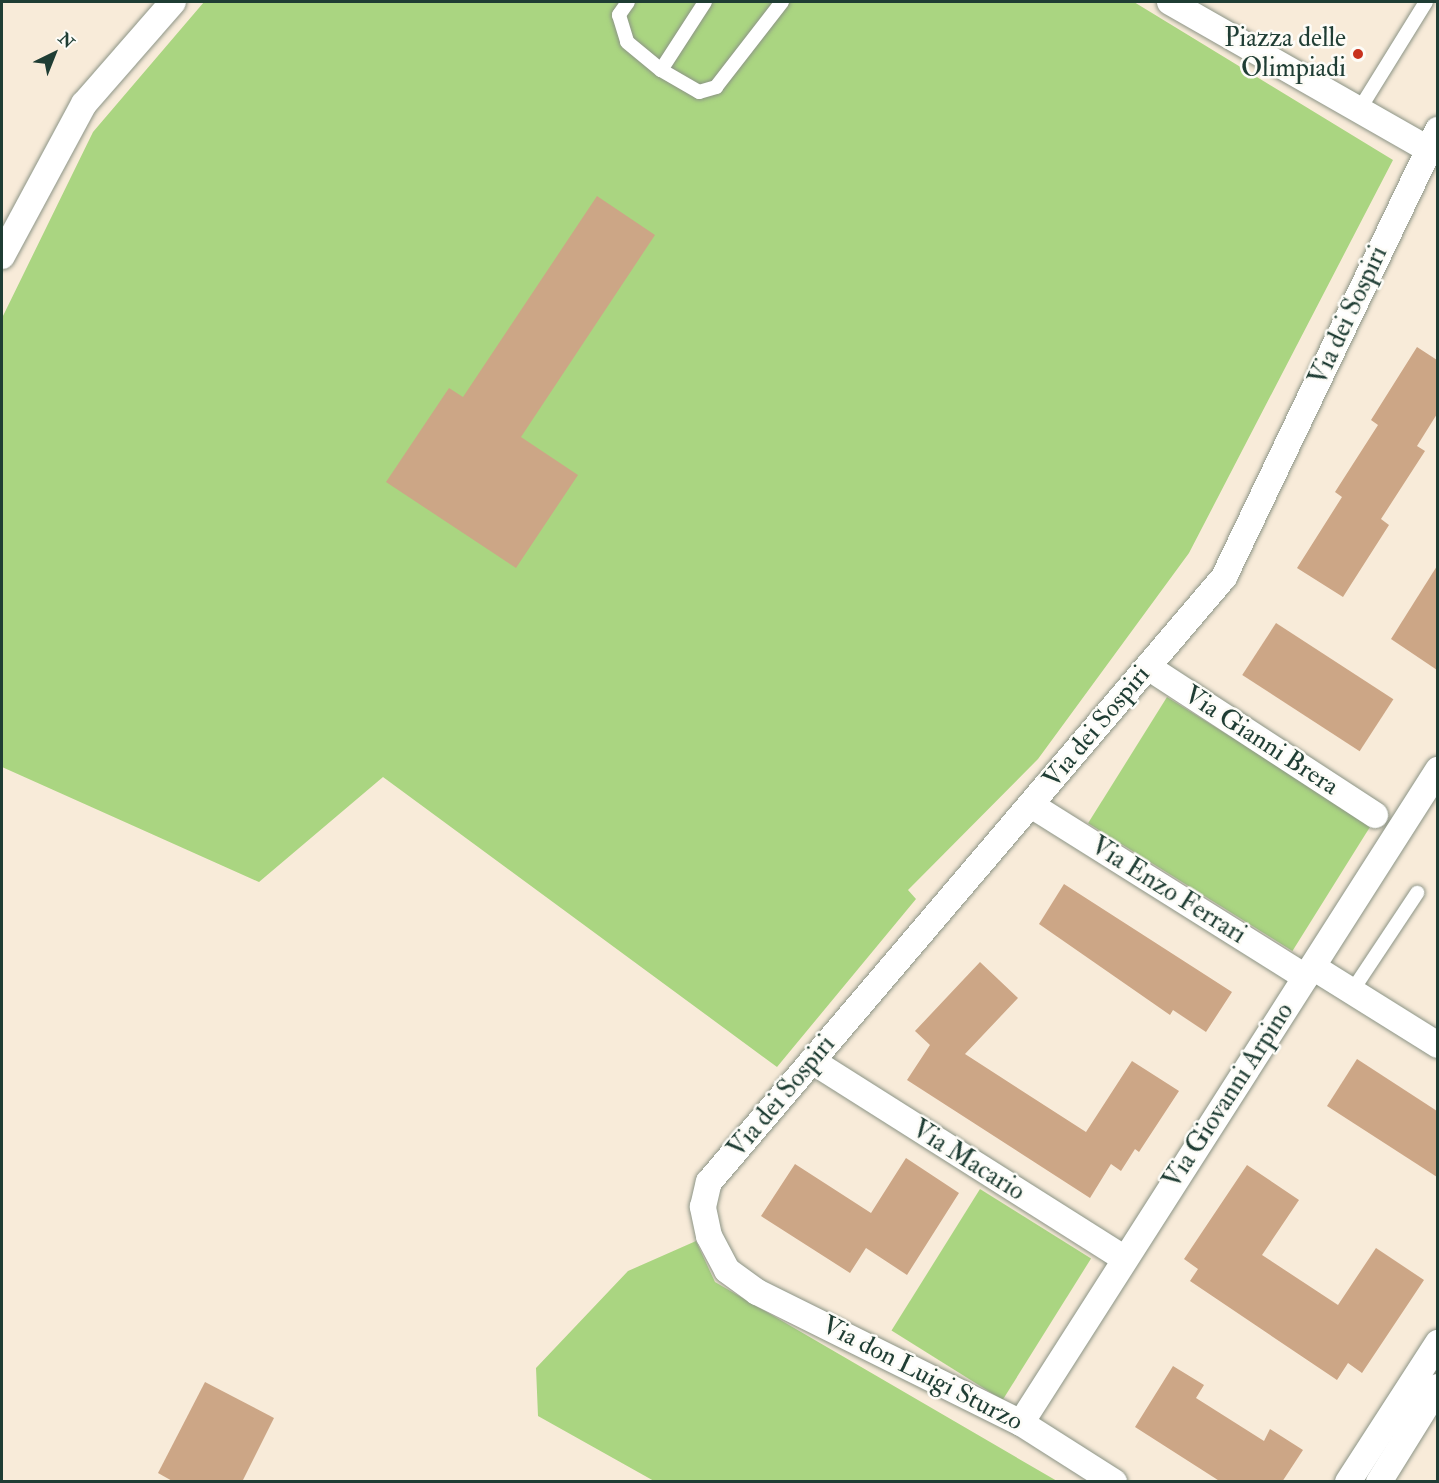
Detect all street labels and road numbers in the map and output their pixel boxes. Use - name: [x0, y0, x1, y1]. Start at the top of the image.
- street label: Via dei Sospiri: [1303, 241, 1395, 391]
- street label: Via dei Sospiri: [1037, 660, 1157, 794]
- street label: Via Gianni Brera: [1178, 680, 1344, 802]
- street label: Via Enzo Ferrari: [1085, 831, 1251, 951]
- street label: Via Giovanni Arpino: [1157, 997, 1301, 1195]
- street label: Via dei Sospiri: [722, 1030, 842, 1164]
- street label: Via Macario: [906, 1114, 1030, 1208]
- street label: Via don Luigi Sturzo: [816, 1310, 1028, 1438]

